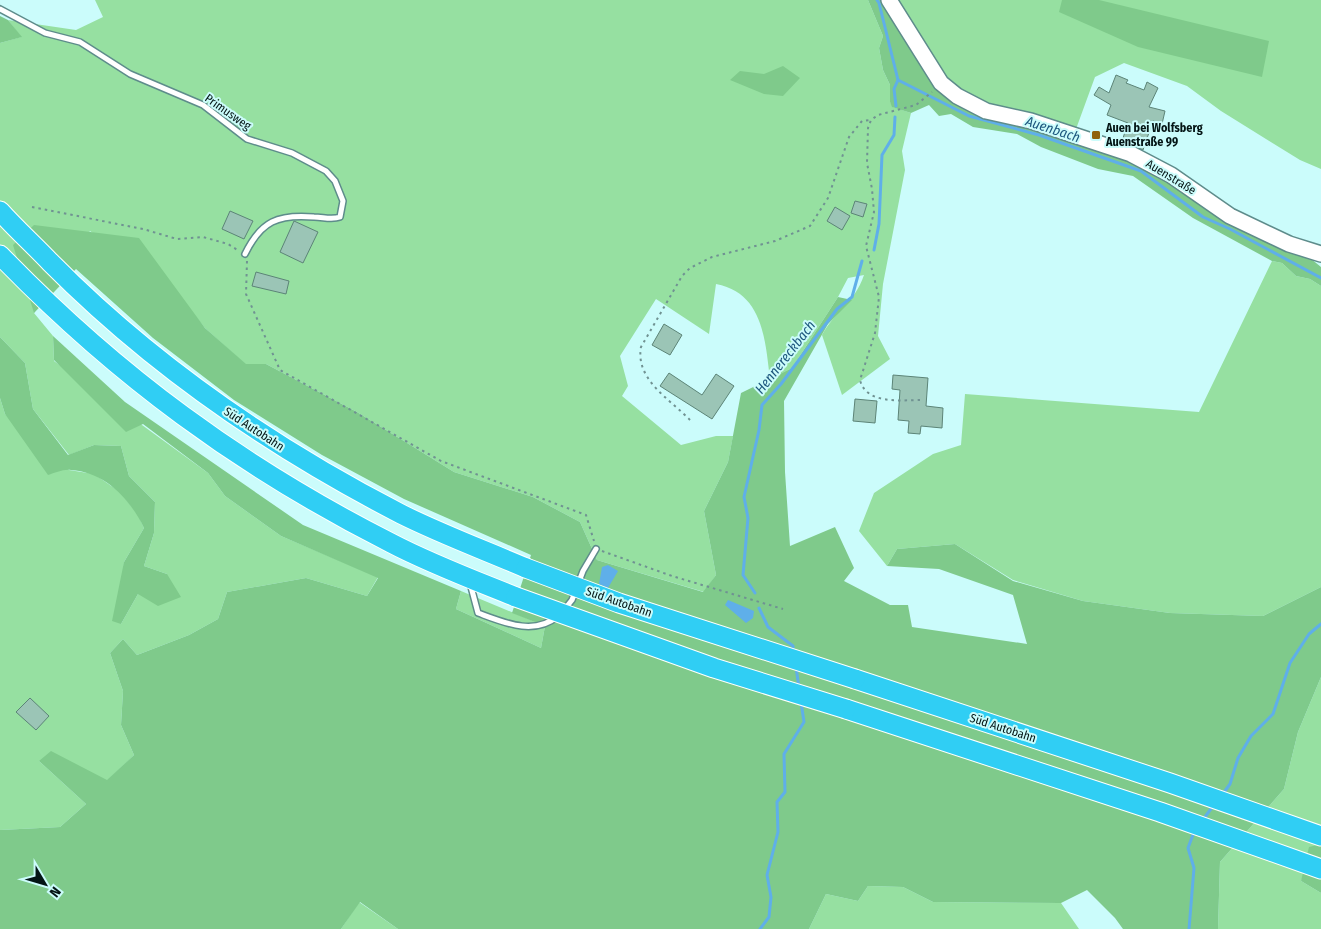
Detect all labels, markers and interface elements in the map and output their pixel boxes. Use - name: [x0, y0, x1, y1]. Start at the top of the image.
- street label: Primusweg: [202, 91, 254, 133]
- water label: Auenbach: [1022, 112, 1082, 146]
- place label: Auen bei Wolfsberg Auenstraße 99: [1105, 121, 1203, 149]
- marker: Auen bei Wolfsberg Auenstraße 99: [1090, 129, 1102, 141]
- street label: Auenstraße: [1143, 157, 1199, 197]
- water label: Hennereckbach: [752, 317, 819, 397]
- street label: Süd Autobahn: [221, 404, 287, 454]
- street label: Süd Autobahn: [584, 584, 654, 620]
- street label: Süd Autobahn: [968, 711, 1038, 745]
- north arrow: [20, 859, 70, 909]
- text: N: [46, 883, 64, 900]

